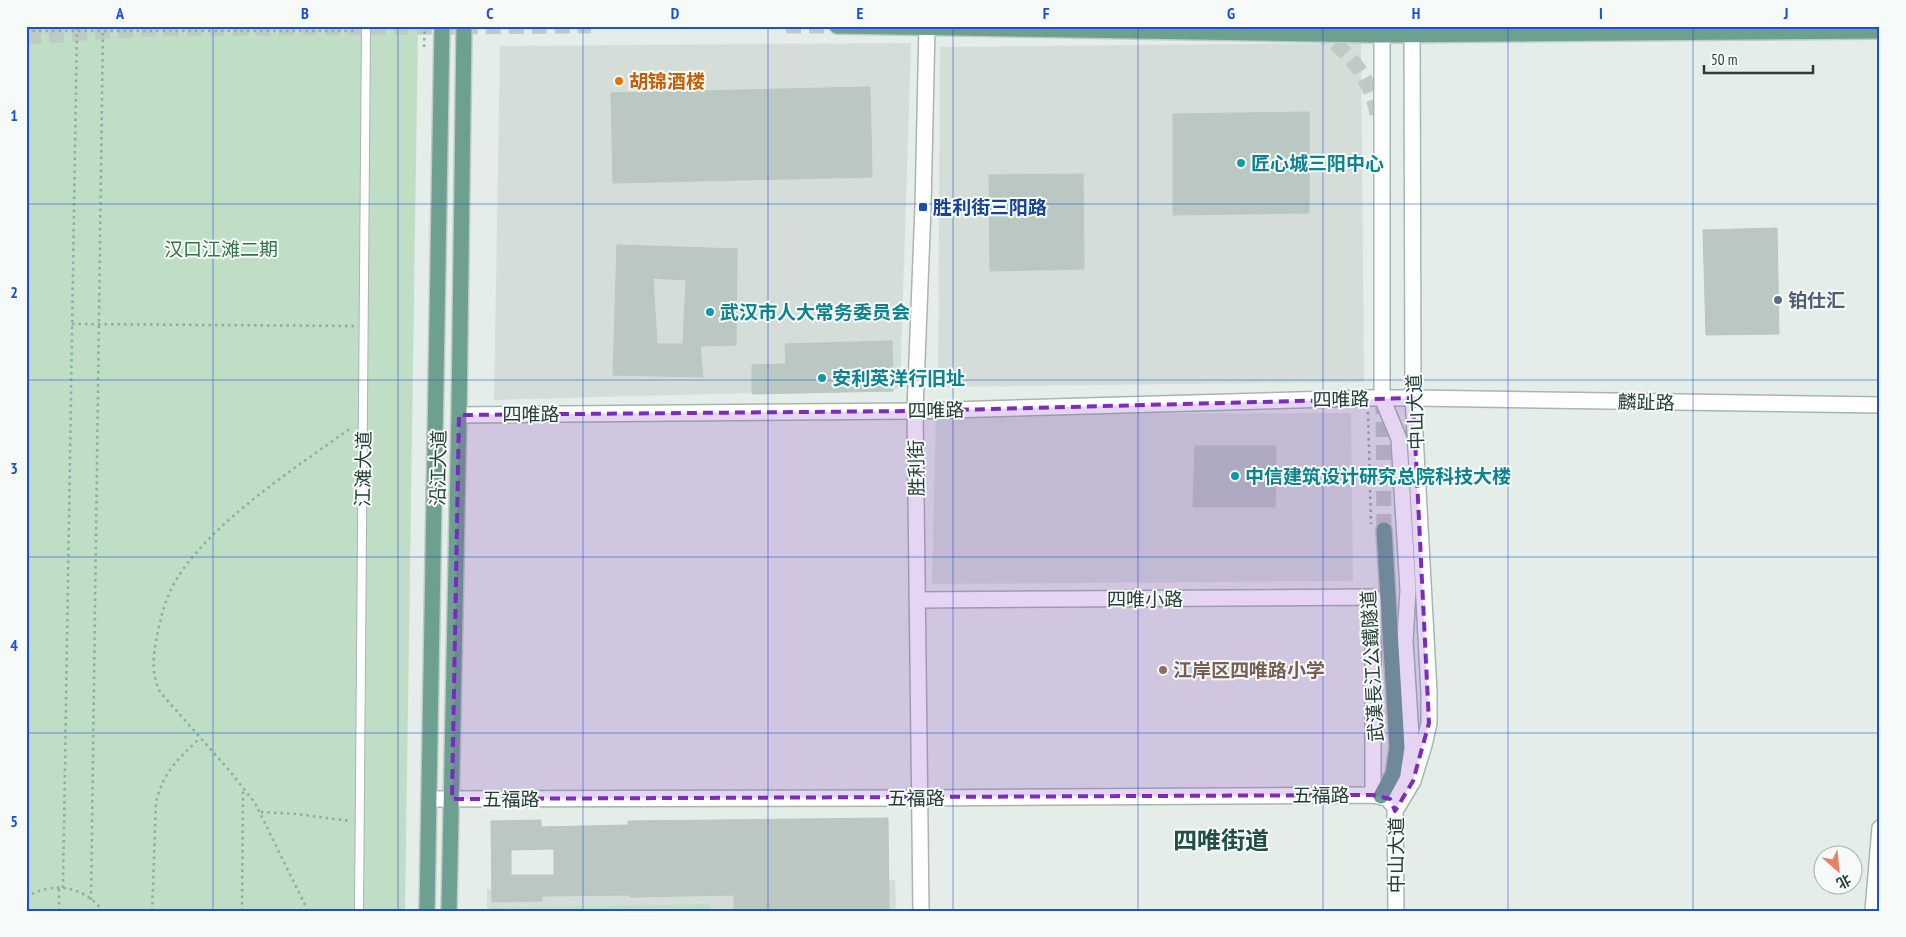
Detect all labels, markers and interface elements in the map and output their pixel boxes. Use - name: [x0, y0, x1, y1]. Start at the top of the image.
- text: A: [115, 3, 125, 23]
- text: B: [301, 3, 309, 23]
- text: C: [486, 3, 494, 23]
- text: D: [671, 3, 680, 23]
- text: E: [857, 3, 864, 23]
- text: F: [1043, 3, 1050, 23]
- text: G: [1227, 3, 1235, 23]
- text: H: [1412, 3, 1420, 23]
- text: I: [1599, 3, 1603, 23]
- text: J: [1783, 3, 1788, 23]
- scale bar: [1704, 42, 1812, 74]
- text: 50 m: [1711, 50, 1737, 69]
- place label: 胡锦酒楼: [629, 69, 705, 93]
- marker: 胡锦酒楼: [613, 75, 625, 87]
- text: 1: [10, 105, 18, 125]
- place label: 匠心城三阳中心: [1251, 151, 1384, 175]
- marker: 匠心城三阳中心: [1235, 157, 1247, 169]
- place label: 胜利街三阳路: [933, 195, 1047, 219]
- marker: 胜利街三阳路: [917, 201, 929, 213]
- park label: 汉口江滩二期: [164, 237, 278, 261]
- text: 2: [10, 282, 18, 302]
- place label: 铂仕汇: [1788, 288, 1845, 312]
- marker: 铂仕汇: [1772, 294, 1784, 306]
- place label: 武汉市人大常务委员会: [720, 300, 910, 324]
- marker: 武汉市人大常务委员会: [704, 306, 716, 318]
- place label: 安利英洋行旧址: [832, 366, 965, 390]
- marker: 安利英洋行旧址: [816, 372, 828, 384]
- street label: 中山大道: [1402, 374, 1428, 450]
- street label: 四唯路: [1312, 387, 1370, 411]
- street label: 麟趾路: [1617, 390, 1675, 414]
- street label: 四唯路: [907, 398, 965, 422]
- street label: 四唯路: [502, 402, 560, 426]
- street label: 沿江大道: [425, 430, 451, 506]
- street label: 江滩大道: [350, 431, 376, 507]
- street label: 胜利街: [904, 439, 928, 497]
- text: 3: [10, 458, 18, 478]
- place label: 中信建筑设计研究总院科技大楼: [1245, 464, 1511, 488]
- marker: 中信建筑设计研究总院科技大楼: [1229, 470, 1241, 482]
- street label: 四唯小路: [1107, 587, 1183, 611]
- street label: 武漢長江公鐵隧道: [1356, 589, 1388, 743]
- text: 4: [10, 635, 18, 655]
- place label: 江岸区四唯路小学: [1173, 658, 1325, 682]
- marker: 江岸区四唯路小学: [1157, 664, 1169, 676]
- street label: 五福路: [1292, 783, 1350, 807]
- street label: 五福路: [887, 786, 945, 810]
- street label: 五福路: [482, 787, 540, 811]
- text: 5: [10, 811, 18, 831]
- street label: 中山大道: [1384, 817, 1408, 893]
- district label: 四唯街道: [1173, 825, 1269, 856]
- north arrow: [1814, 844, 1864, 894]
- text: 北: [1834, 870, 1854, 893]

